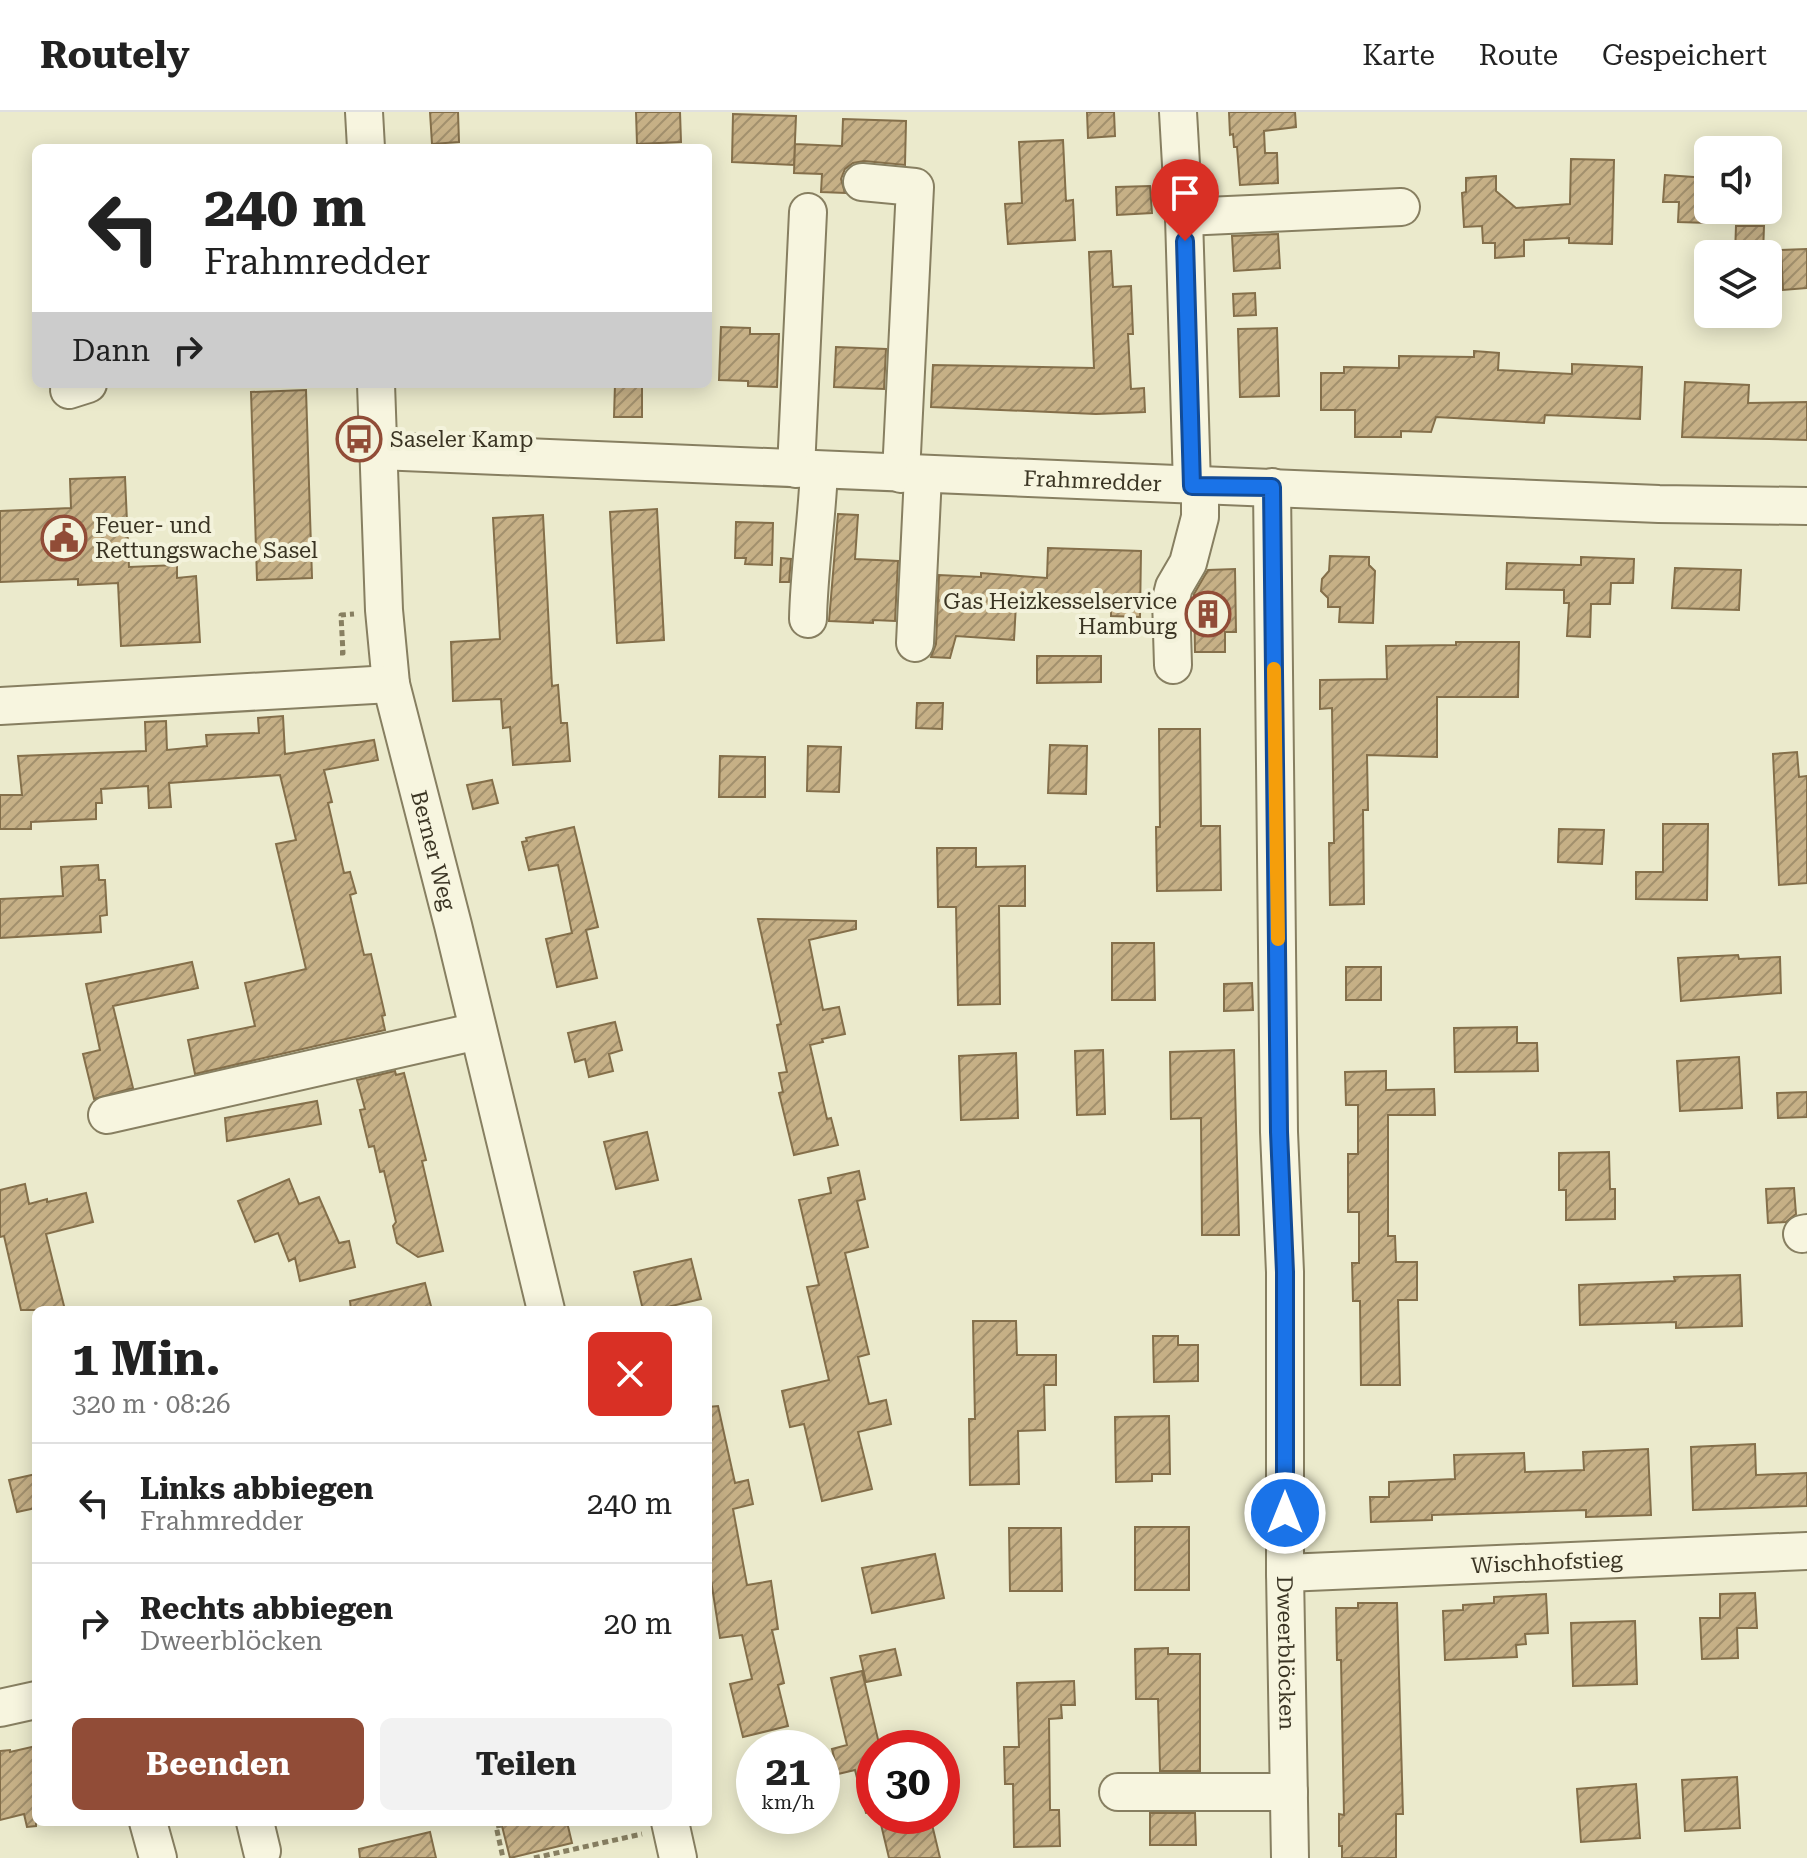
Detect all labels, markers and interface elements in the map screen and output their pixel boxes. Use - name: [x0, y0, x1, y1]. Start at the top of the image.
- text: Routely: [40, 33, 190, 77]
- text: Karte: [1362, 39, 1435, 72]
- text: Route: [1479, 39, 1558, 72]
- text: Gespeichert: [1602, 39, 1767, 72]
- map controls: [1694, 136, 1782, 328]
- button: sound: [1694, 136, 1782, 224]
- pin: [1151, 159, 1219, 241]
- icon: arrive: [1163, 171, 1207, 215]
- text: 240 m: [204, 174, 366, 240]
- icon: left: [72, 176, 176, 280]
- button: layers: [1694, 240, 1782, 328]
- text: Frahmredder: [204, 241, 430, 283]
- icon: right: [166, 328, 210, 372]
- text: Dann: [72, 333, 150, 368]
- bus stop icon: Saseler Kamp: [335, 415, 383, 463]
- place label: Saseler Kamp: [390, 427, 534, 452]
- street label: Frahmredder: [1023, 465, 1162, 496]
- place label: Feuer- und Rettungswache Sasel: [95, 513, 318, 563]
- public building icon: Feuer- und Rettungswache Sasel: [40, 514, 88, 562]
- place label: Gas Heizkesselservice Hamburg: [943, 589, 1178, 639]
- building icon: Gas Heizkesselservice Hamburg: [1184, 590, 1232, 638]
- street label: Berner Weg: [406, 788, 461, 913]
- text: 1 Min.: [72, 1331, 221, 1387]
- button: close: [588, 1332, 672, 1416]
- text: 320 m · 08:26: [72, 1389, 231, 1419]
- text: Links abbiegen: [140, 1471, 374, 1506]
- position arrow: [1243, 1471, 1327, 1555]
- icon: left: [72, 1481, 116, 1525]
- text: 240 m: [587, 1486, 672, 1521]
- text: Frahmredder: [140, 1506, 304, 1536]
- street label: Wischhofstieg: [1470, 1546, 1624, 1578]
- street label: Dweerblöcken: [1273, 1575, 1300, 1730]
- text: Rechts abbiegen: [140, 1591, 393, 1626]
- icon: right: [72, 1601, 116, 1645]
- text: 20 m: [603, 1606, 672, 1641]
- text: Dweerblöcken: [140, 1626, 323, 1656]
- button: Beenden: [72, 1718, 364, 1810]
- button: Teilen: [380, 1718, 672, 1810]
- speed limit sign: 30: [856, 1730, 960, 1834]
- text: 21: [766, 1748, 810, 1795]
- text: km/h: [761, 1790, 815, 1814]

